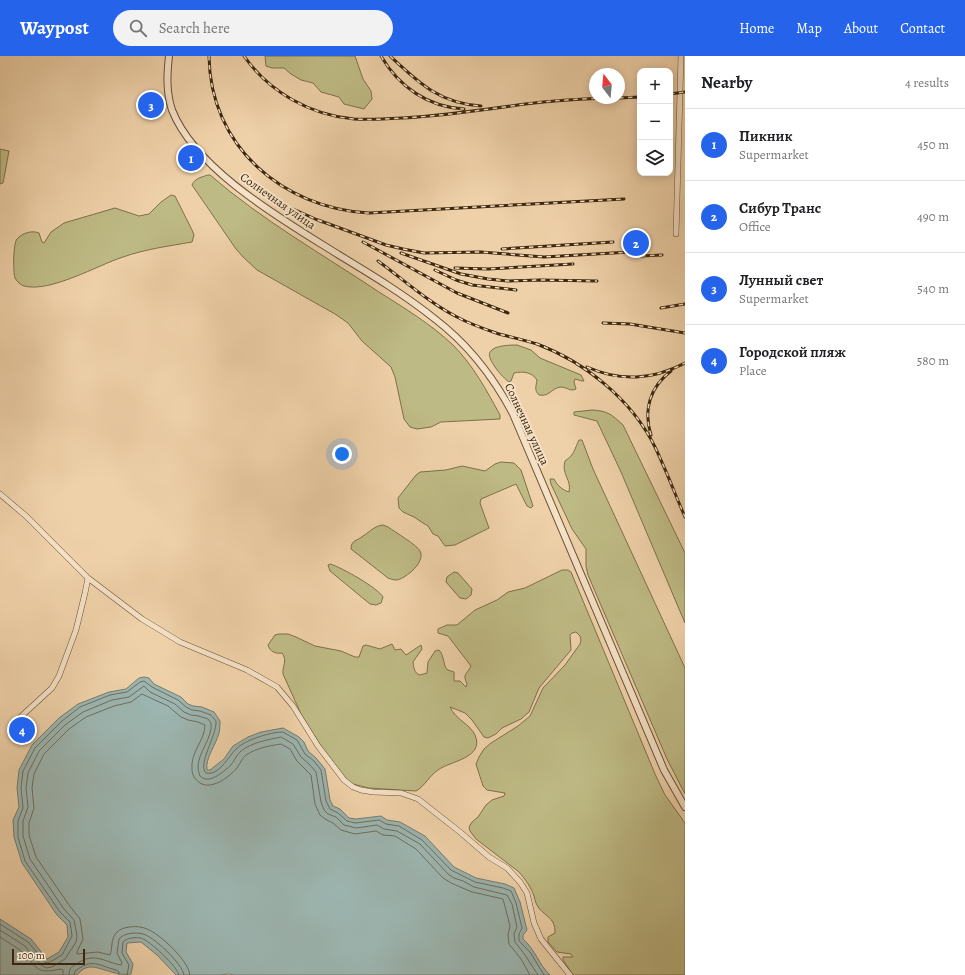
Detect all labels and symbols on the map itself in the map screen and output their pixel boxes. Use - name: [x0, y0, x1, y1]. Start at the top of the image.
- north arrow: [589, 68, 625, 104]
- pin: 3: [138, 90, 164, 120]
- pin: 1: [178, 143, 204, 173]
- street label: Солнечная улица: [237, 169, 319, 233]
- pin: 2: [623, 228, 649, 258]
- street label: Солнечная улица: [501, 380, 553, 468]
- your location: [332, 444, 352, 464]
- pin: 4: [9, 715, 35, 745]
- scale bar: [12, 947, 85, 966]

